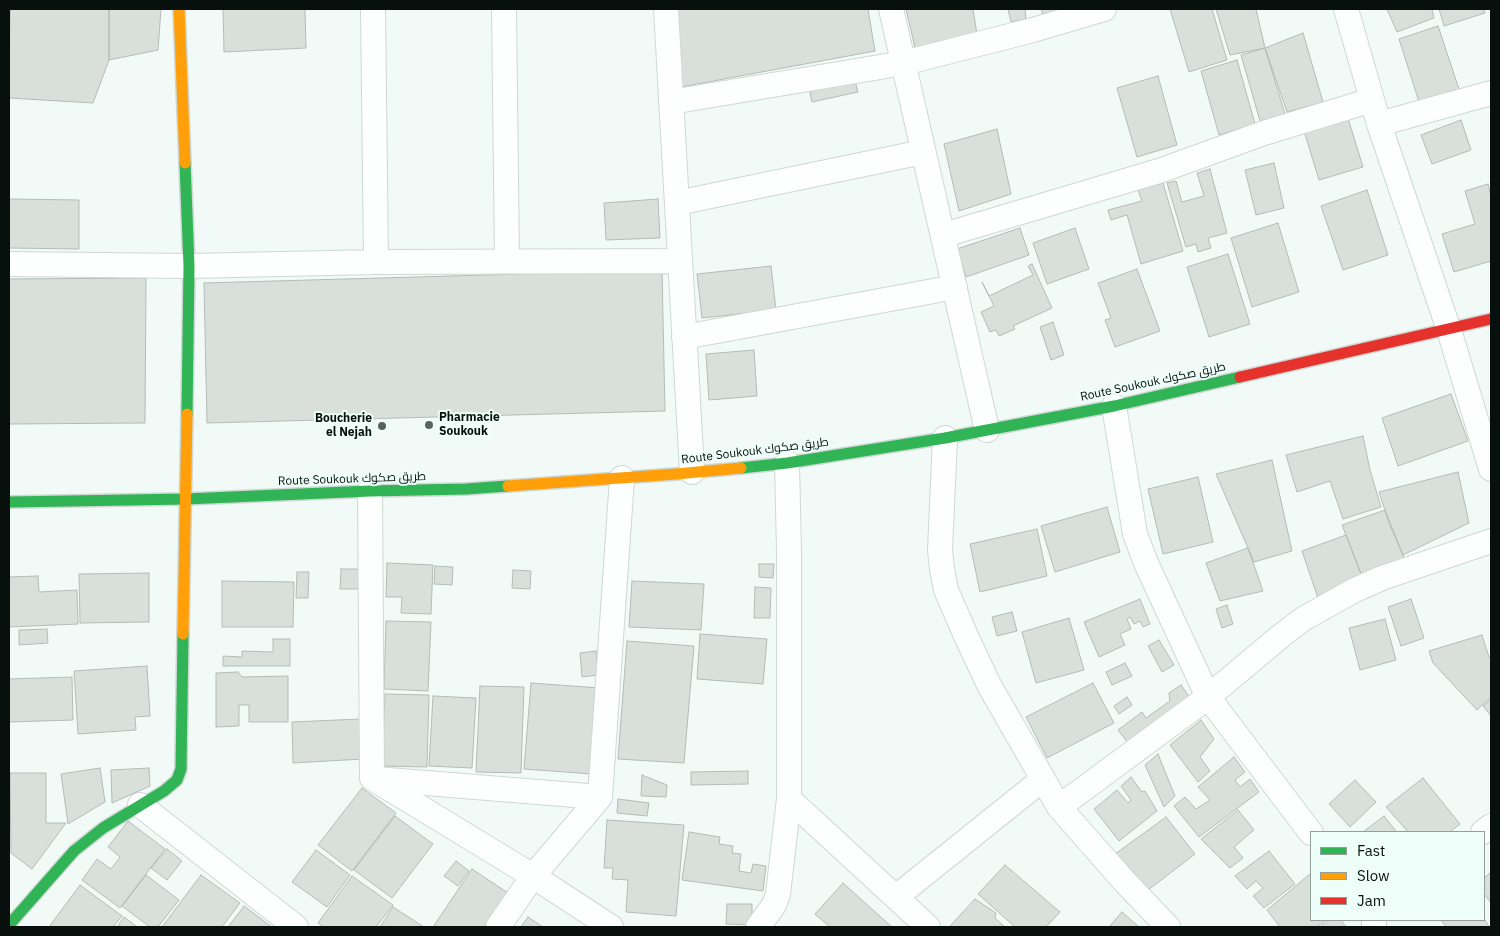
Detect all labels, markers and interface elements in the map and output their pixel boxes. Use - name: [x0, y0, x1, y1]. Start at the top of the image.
- street label: Route Soukouk طريق صكوك: [1079, 360, 1227, 404]
- place label: Pharmacie Soukouk: [439, 411, 500, 439]
- place label: Boucherie el Nejah: [315, 412, 372, 440]
- marker: Pharmacie Soukouk: [423, 419, 435, 431]
- marker: Boucherie el Nejah: [376, 420, 388, 432]
- street label: Route Soukouk طريق صكوك: [681, 435, 829, 467]
- street label: Route Soukouk طريق صكوك: [278, 469, 426, 489]
- legend: [1310, 831, 1485, 921]
- text: Fast: [1357, 841, 1385, 860]
- text: Slow: [1357, 866, 1390, 885]
- text: Jam: [1357, 891, 1386, 910]

